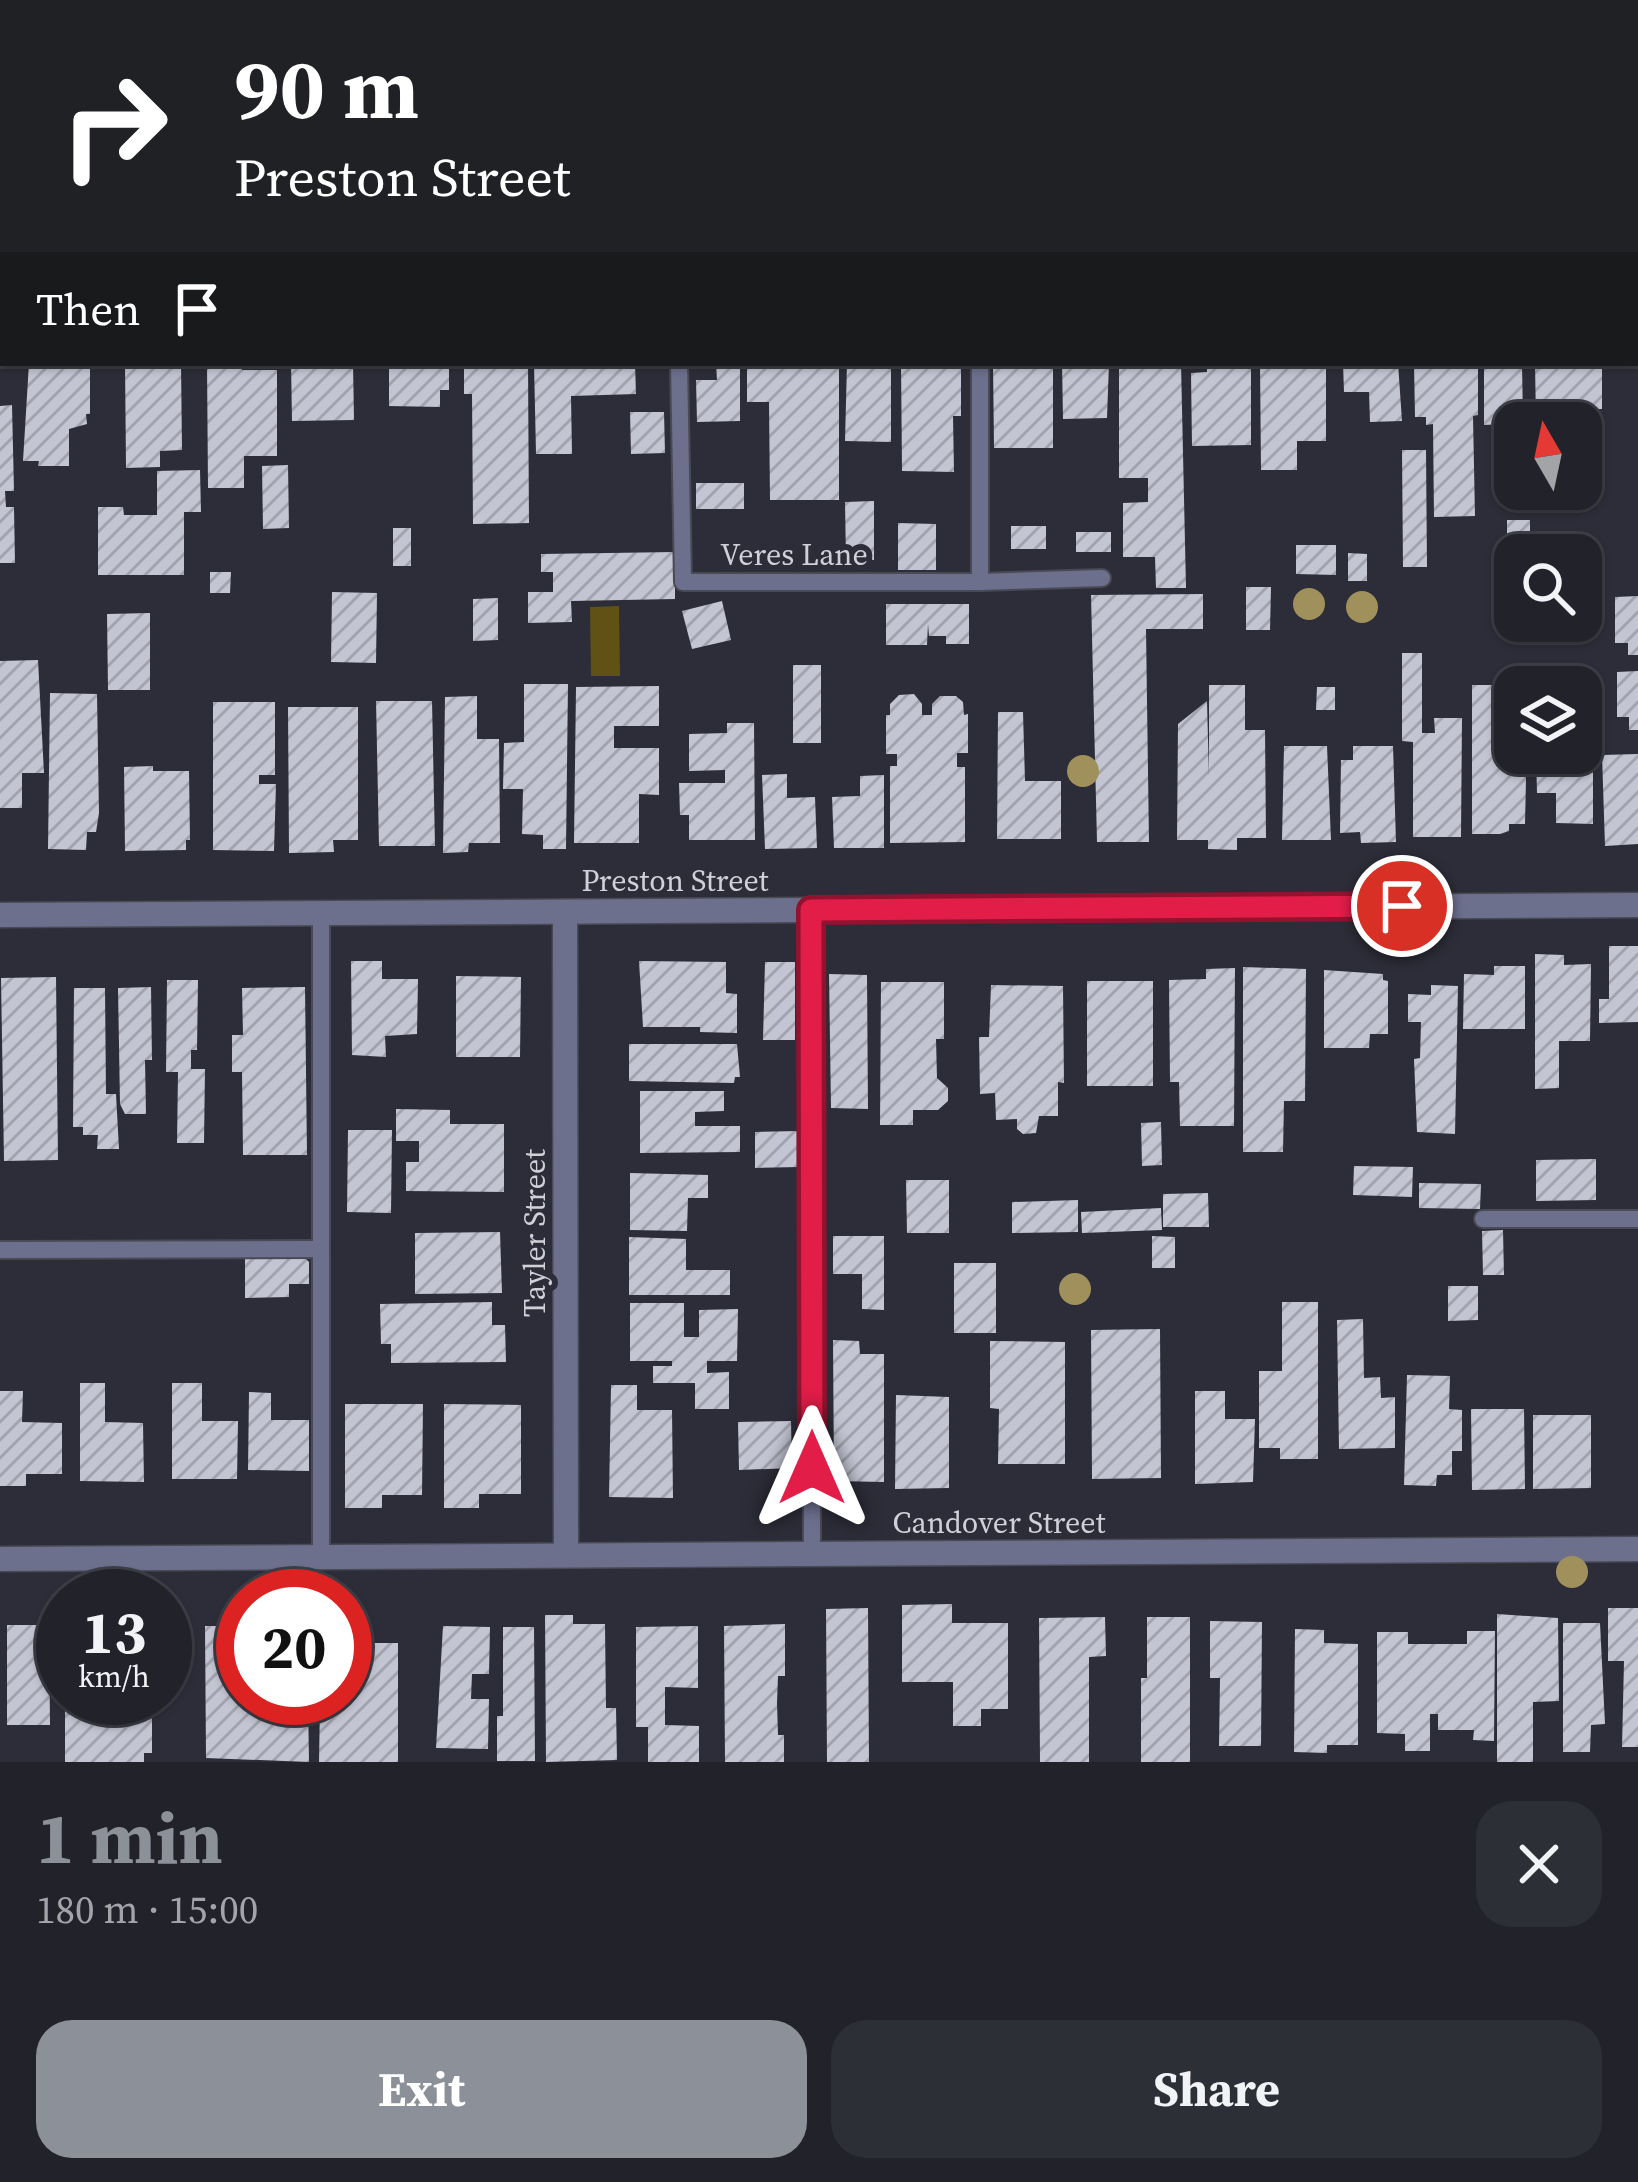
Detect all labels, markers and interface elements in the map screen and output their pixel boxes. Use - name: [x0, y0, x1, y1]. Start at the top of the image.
- text: 90 m: [234, 31, 419, 146]
- icon: right: [36, 48, 192, 204]
- text: Preston Street: [234, 140, 571, 214]
- icon: arrive: [164, 276, 230, 342]
- text: Then: [36, 278, 140, 340]
- north arrow: [1494, 402, 1602, 510]
- map controls: [1494, 402, 1602, 774]
- street label: Veres Lane: [720, 534, 868, 575]
- button: search: [1494, 534, 1602, 642]
- button: layers: [1494, 666, 1602, 774]
- pin: [1351, 855, 1453, 957]
- street label: Preston Street: [581, 860, 769, 901]
- icon: arrive: [1369, 873, 1435, 939]
- street label: Tayler Street: [514, 1149, 555, 1317]
- position arrow: [749, 1405, 875, 1531]
- street label: Candover Street: [893, 1502, 1106, 1543]
- speed limit sign: 20: [216, 1569, 372, 1725]
- text: 13: [81, 1591, 147, 1673]
- text: km/h: [78, 1656, 150, 1697]
- text: 1 min: [36, 1788, 223, 1887]
- button: close: [1476, 1801, 1602, 1927]
- text: 180 m · 15:00: [36, 1883, 258, 1936]
- button: Exit: [36, 2020, 807, 2158]
- button: Share: [831, 2020, 1602, 2158]

